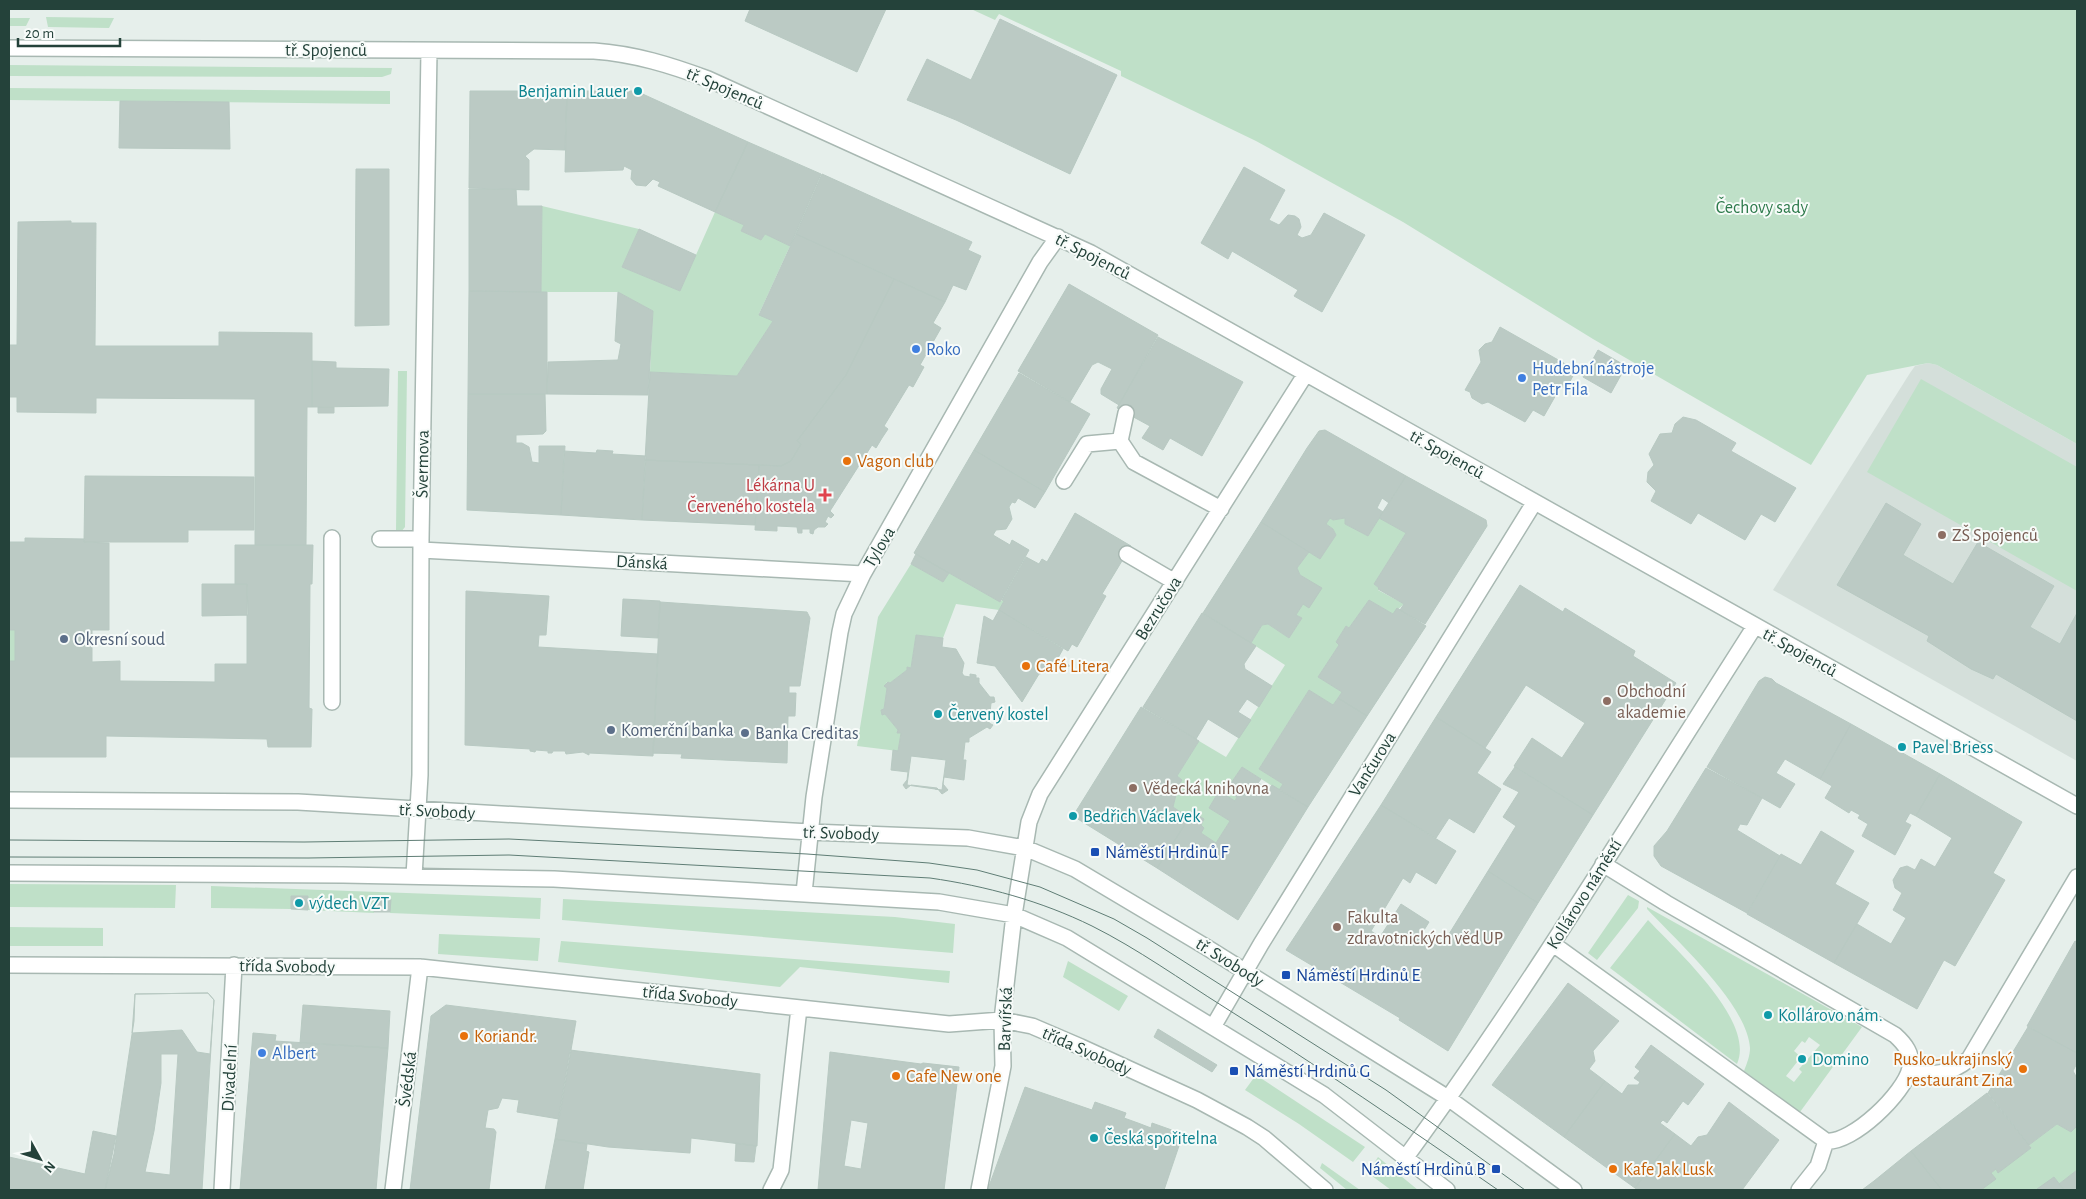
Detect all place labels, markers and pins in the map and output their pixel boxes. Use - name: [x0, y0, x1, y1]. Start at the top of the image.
- place label: Benjamin Lauer: [518, 83, 628, 101]
- marker: Benjamin Lauer: [632, 85, 644, 97]
- place label: Roko: [926, 341, 961, 359]
- marker: Roko: [910, 343, 922, 355]
- place label: Hudební nástroje Petr Fila: [1532, 360, 1654, 399]
- marker: Hudební nástroje Petr Fila: [1516, 372, 1528, 384]
- place label: Vagon club: [857, 453, 934, 471]
- marker: Vagon club: [841, 455, 853, 467]
- place label: Lékárna U Červeného kostela: [687, 477, 815, 516]
- marker: Lékárna U Červeného kostela: [819, 489, 831, 501]
- place label: ZŠ Spojenců: [1952, 524, 2038, 545]
- marker: ZŠ Spojenců: [1936, 529, 1948, 541]
- place label: Okresní soud: [74, 631, 165, 649]
- marker: Okresní soud: [58, 633, 70, 645]
- place label: Café Litera: [1036, 658, 1109, 676]
- marker: Café Litera: [1020, 660, 1032, 672]
- place label: Obchodní akademie: [1617, 683, 1686, 722]
- marker: Obchodní akademie: [1601, 695, 1613, 707]
- place label: Červený kostel: [948, 703, 1049, 724]
- marker: Červený kostel: [932, 708, 944, 720]
- place label: Komerční banka: [621, 722, 734, 740]
- marker: Komerční banka: [605, 724, 617, 736]
- place label: Banka Creditas: [755, 725, 859, 743]
- marker: Banka Creditas: [739, 727, 751, 739]
- place label: Pavel Briess: [1912, 739, 1993, 757]
- marker: Pavel Briess: [1896, 741, 1908, 753]
- place label: Vědecká knihovna: [1143, 780, 1269, 798]
- marker: Vědecká knihovna: [1127, 782, 1139, 794]
- place label: Bedřich Václavek: [1083, 808, 1201, 826]
- marker: Bedřich Václavek: [1067, 810, 1079, 822]
- place label: Náměstí Hrdinů F: [1105, 844, 1229, 862]
- marker: Náměstí Hrdinů F: [1089, 846, 1101, 858]
- place label: výdech VZT: [309, 895, 390, 913]
- marker: výdech VZT: [293, 897, 305, 909]
- place label: Fakulta zdravotnických věd UP: [1347, 909, 1503, 948]
- marker: Fakulta zdravotnických věd UP: [1331, 921, 1343, 933]
- place label: Náměstí Hrdinů E: [1296, 967, 1421, 985]
- marker: Náměstí Hrdinů E: [1280, 969, 1292, 981]
- place label: Kollárovo nám.: [1778, 1007, 1883, 1025]
- marker: Kollárovo nám.: [1762, 1009, 1774, 1021]
- place label: Koriandr.: [474, 1028, 537, 1046]
- marker: Koriandr.: [458, 1030, 470, 1042]
- place label: Albert: [272, 1045, 316, 1063]
- marker: Albert: [256, 1047, 268, 1059]
- place label: Domino: [1812, 1051, 1869, 1069]
- place label: Rusko-ukrajinský restaurant Zina: [1893, 1051, 2013, 1090]
- marker: Domino: [1796, 1053, 1808, 1065]
- place label: Náměstí Hrdinů G: [1244, 1063, 1370, 1081]
- marker: Rusko-ukrajinský restaurant Zina: [2017, 1063, 2029, 1075]
- marker: Náměstí Hrdinů G: [1228, 1065, 1240, 1077]
- place label: Cafe New one: [906, 1068, 1001, 1086]
- marker: Cafe New one: [890, 1070, 902, 1082]
- place label: Česká spořitelna: [1104, 1127, 1218, 1148]
- marker: Česká spořitelna: [1088, 1132, 1100, 1144]
- place label: Náměstí Hrdinů B: [1361, 1161, 1486, 1179]
- place label: Kafe Jak Lusk: [1623, 1161, 1714, 1179]
- marker: Náměstí Hrdinů B: [1490, 1163, 1502, 1175]
- marker: Kafe Jak Lusk: [1607, 1163, 1619, 1175]

